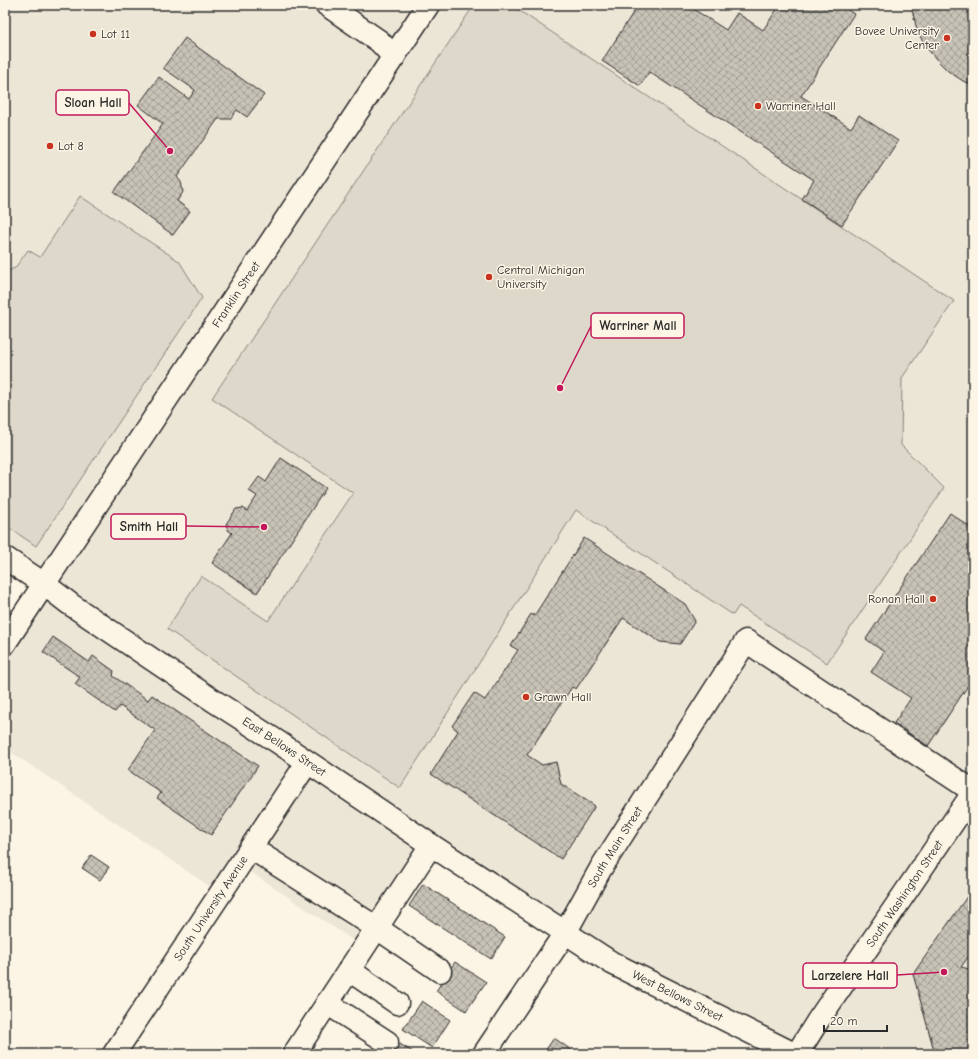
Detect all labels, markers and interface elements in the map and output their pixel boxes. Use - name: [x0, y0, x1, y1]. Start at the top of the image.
- place label: Bovee University Center: [855, 24, 940, 52]
- place label: Lot 11: [101, 27, 130, 41]
- marker: Lot 11: [88, 29, 98, 39]
- marker: Bovee University Center: [942, 33, 952, 43]
- callout: Sloan Hall: [56, 90, 129, 115]
- text: Sloan Hall: [64, 95, 122, 110]
- place label: Warriner Hall: [766, 99, 836, 113]
- marker: Warriner Hall: [753, 101, 763, 111]
- place label: Lot 8: [58, 139, 84, 153]
- marker: Lot 8: [45, 141, 55, 151]
- street label: Franklin Street: [209, 259, 263, 330]
- place label: Central Michigan University: [497, 263, 585, 291]
- marker: Central Michigan University: [484, 272, 494, 282]
- callout: Warriner Mall: [591, 313, 684, 338]
- text: Warriner Mall: [599, 318, 677, 333]
- callout: Smith Hall: [111, 514, 186, 539]
- text: Smith Hall: [120, 519, 178, 534]
- place label: Ronan Hall: [868, 592, 925, 606]
- marker: Ronan Hall: [928, 594, 938, 604]
- place label: Grawn Hall: [534, 690, 591, 704]
- marker: Grawn Hall: [521, 692, 531, 702]
- street label: East Bellows Street: [240, 714, 329, 780]
- street label: South Main Street: [585, 804, 646, 890]
- street label: South Washington Street: [863, 837, 946, 950]
- street label: South University Avenue: [171, 853, 251, 963]
- callout: Larzelere Hall: [803, 963, 897, 988]
- street label: West Bellows Street: [630, 967, 726, 1024]
- text: Larzelere Hall: [811, 968, 889, 983]
- scale bar: [824, 1007, 887, 1033]
- text: 20 m: [830, 1014, 858, 1028]

